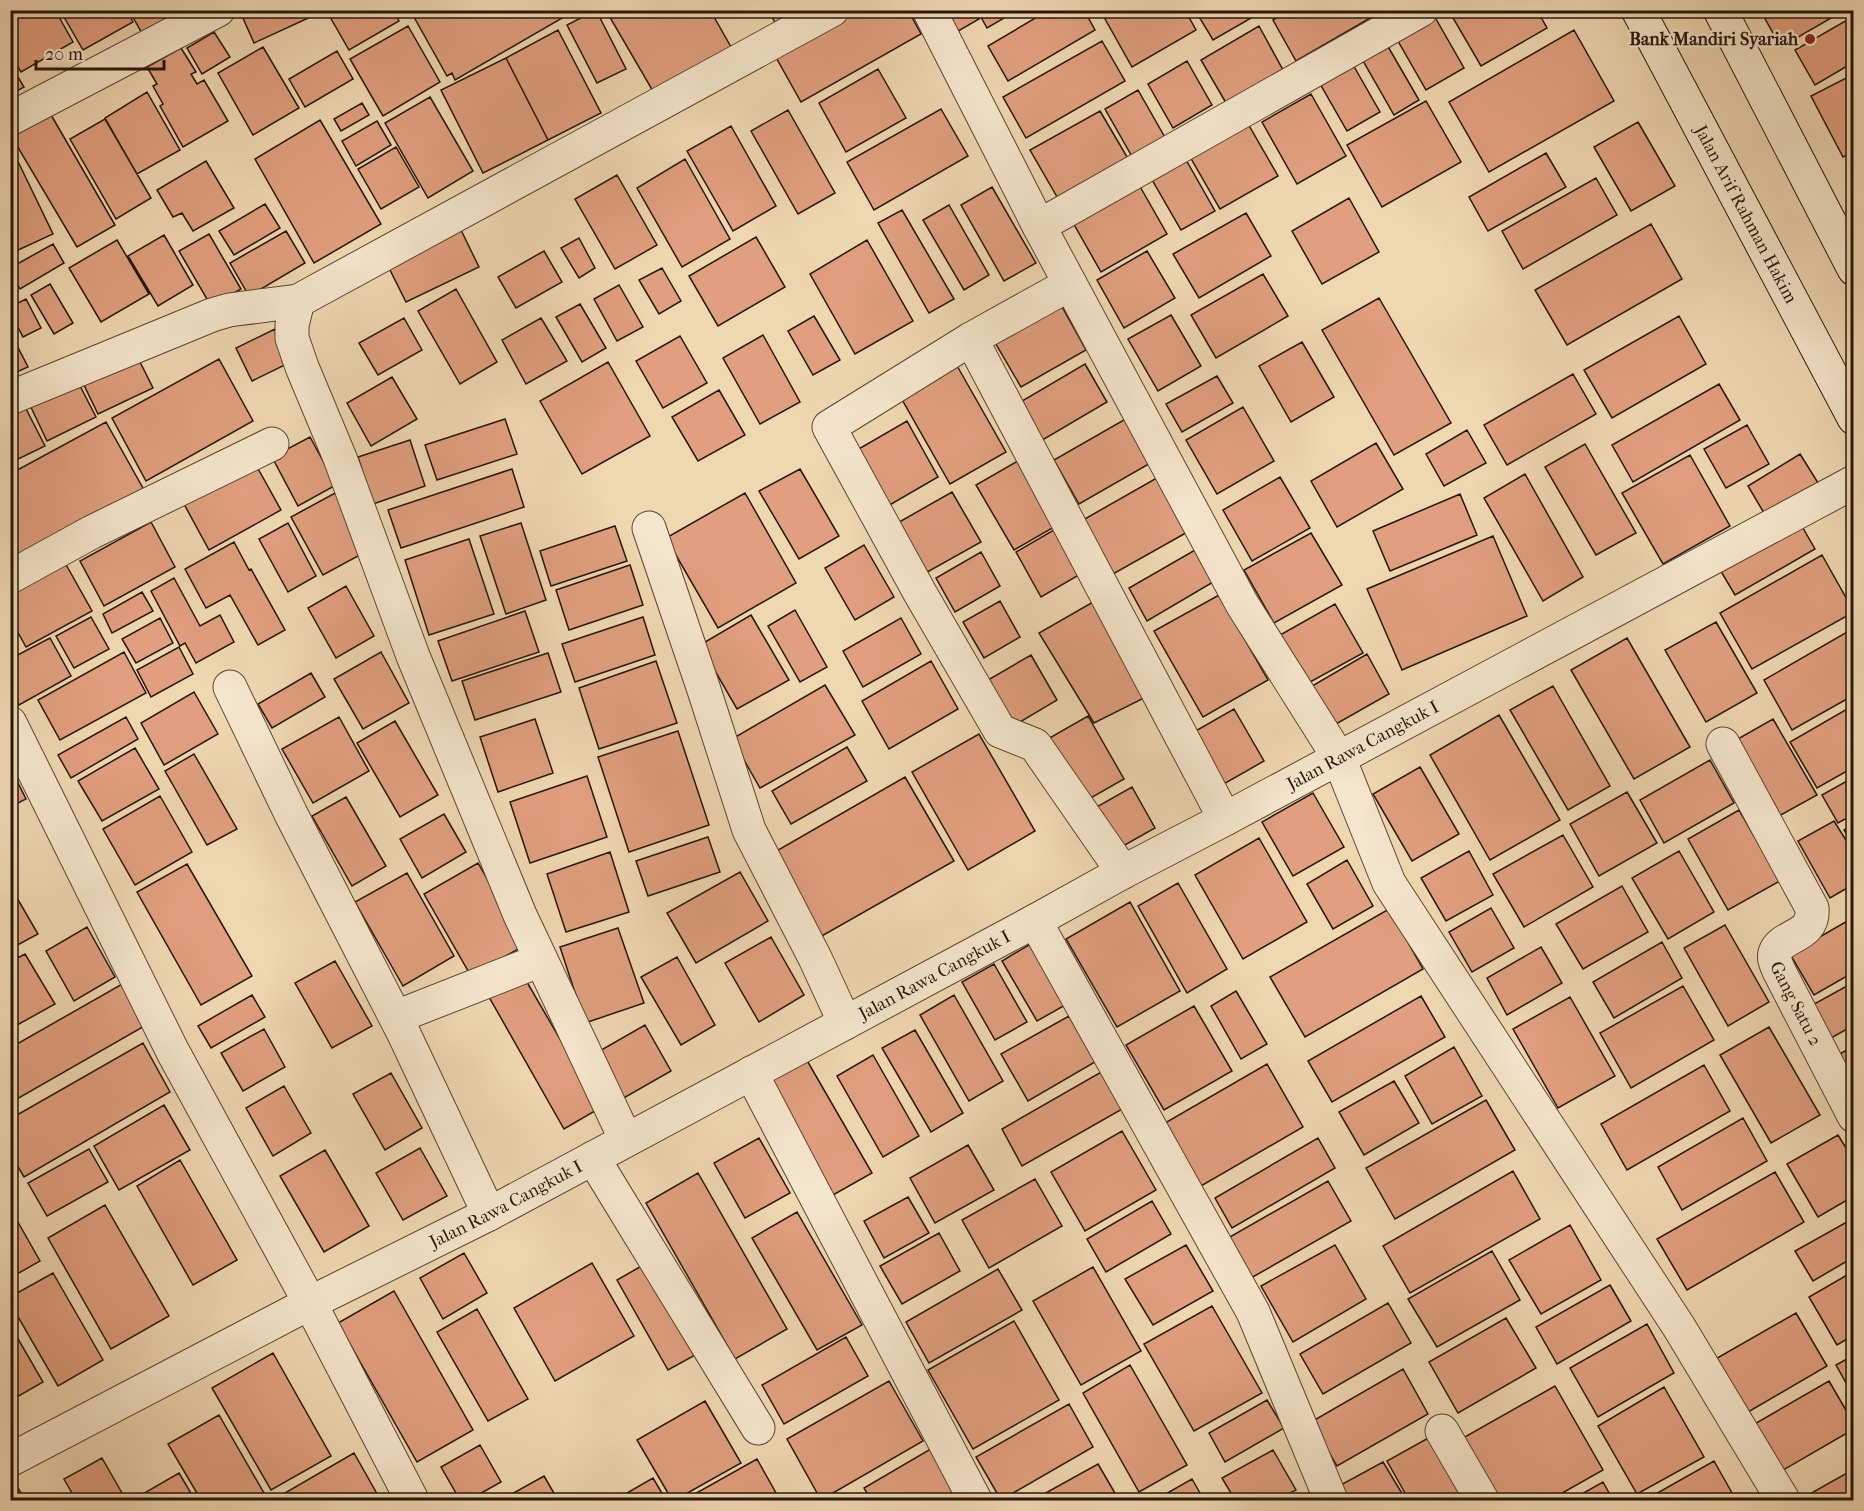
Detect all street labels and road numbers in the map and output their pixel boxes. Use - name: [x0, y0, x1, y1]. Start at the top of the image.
- street label: Jalan Arif Rahman Hakim: [1689, 120, 1802, 307]
- street label: Jalan Rawa Cangkuk I: [1281, 696, 1442, 795]
- street label: Jalan Rawa Cangkuk I: [853, 926, 1014, 1025]
- street label: Gang Satu 2: [1766, 958, 1826, 1049]
- street label: Jalan Rawa Cangkuk I: [424, 1156, 586, 1253]

